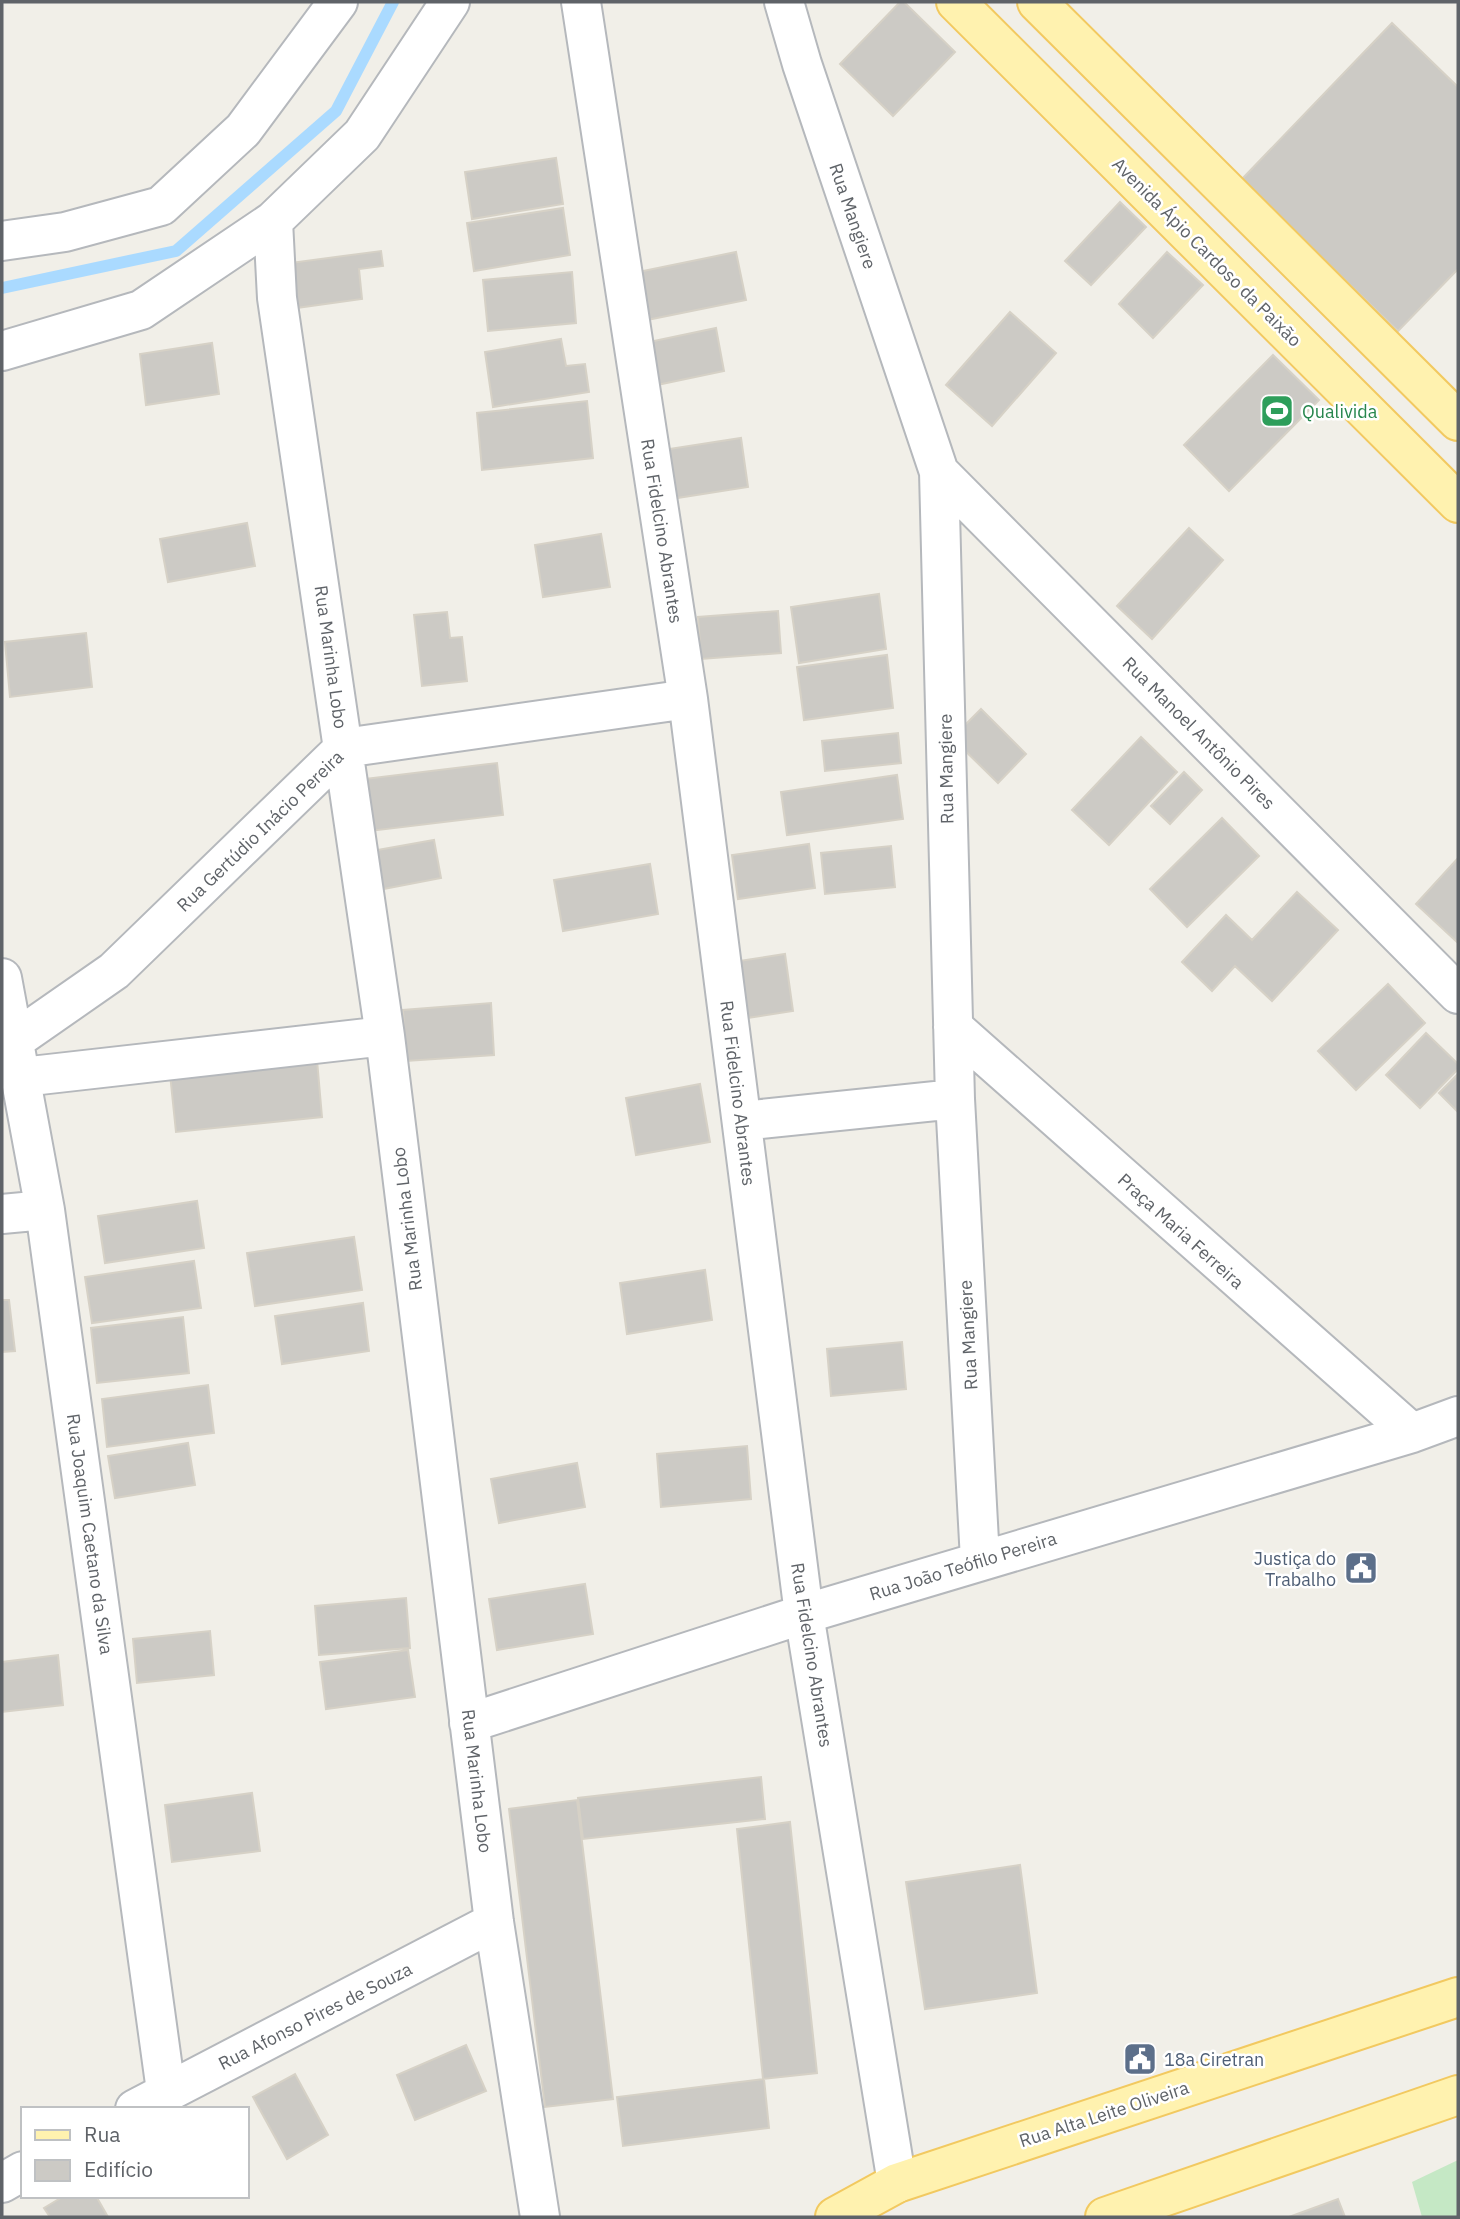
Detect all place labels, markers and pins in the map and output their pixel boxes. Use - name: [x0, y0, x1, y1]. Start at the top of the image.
- sports icon: Qualivida: [1258, 392, 1296, 430]
- place label: Qualivida: [1302, 400, 1378, 423]
- place label: Justiça do Trabalho: [1254, 1547, 1336, 1591]
- public building icon: Justiça do Trabalho: [1342, 1549, 1380, 1587]
- public building icon: 18a Ciretran: [1121, 2040, 1159, 2078]
- place label: 18a Ciretran: [1164, 2048, 1264, 2071]

